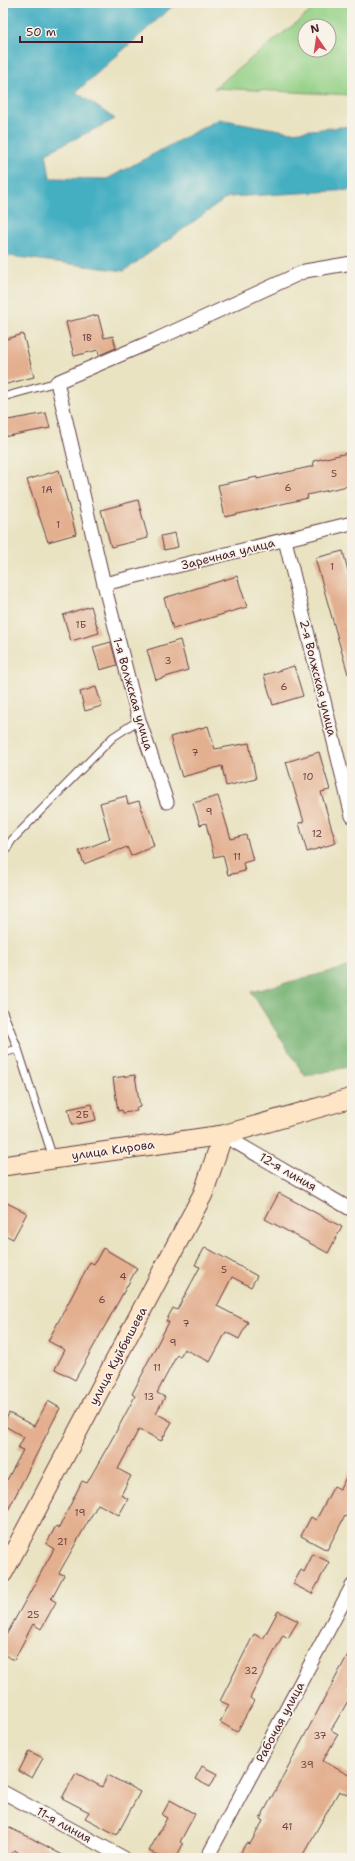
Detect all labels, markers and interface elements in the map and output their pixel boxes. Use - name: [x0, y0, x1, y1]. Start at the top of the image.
- scale bar: [20, 18, 142, 44]
- north arrow: [297, 18, 337, 58]
- text: N: [309, 20, 321, 37]
- text: 50 m: [26, 24, 56, 40]
- house number: 1В: [82, 331, 92, 344]
- house number: 5: [331, 467, 337, 480]
- house number: 6: [285, 481, 292, 494]
- house number: 1А: [41, 483, 53, 496]
- house number: 1: [56, 518, 60, 531]
- street label: Заречная улица: [180, 535, 277, 573]
- house number: 1: [330, 560, 334, 573]
- house number: 1Б: [76, 618, 86, 631]
- street label: 2-я Волжская улица: [296, 618, 340, 738]
- street label: 1-я Волжская улица: [109, 636, 157, 753]
- house number: 3: [165, 654, 172, 667]
- house number: 6: [281, 680, 288, 693]
- house number: 7: [192, 746, 199, 759]
- house number: 10: [303, 770, 313, 783]
- house number: 9: [206, 805, 213, 818]
- house number: 12: [312, 827, 322, 840]
- house number: 11: [233, 850, 241, 863]
- house number: 2Б: [75, 1108, 89, 1121]
- street label: улица Кирова: [71, 1136, 156, 1164]
- street label: 12-я линия: [257, 1149, 319, 1195]
- house number: 5: [221, 1263, 227, 1276]
- house number: 4: [120, 1270, 127, 1283]
- house number: 6: [99, 1293, 106, 1306]
- street label: улица Куйбышева: [85, 1304, 151, 1408]
- house number: 7: [183, 1317, 190, 1330]
- house number: 9: [170, 1336, 177, 1349]
- house number: 11: [153, 1361, 161, 1374]
- house number: 13: [144, 1390, 154, 1403]
- house number: 19: [75, 1506, 85, 1519]
- house number: 21: [57, 1535, 67, 1548]
- house number: 25: [27, 1608, 39, 1621]
- house number: 32: [244, 1664, 258, 1677]
- street label: Рабочая улица: [252, 1679, 308, 1765]
- house number: 37: [313, 1729, 327, 1742]
- house number: 39: [300, 1758, 314, 1771]
- street label: 11-я линия: [34, 1803, 94, 1847]
- house number: 41: [282, 1820, 292, 1833]

